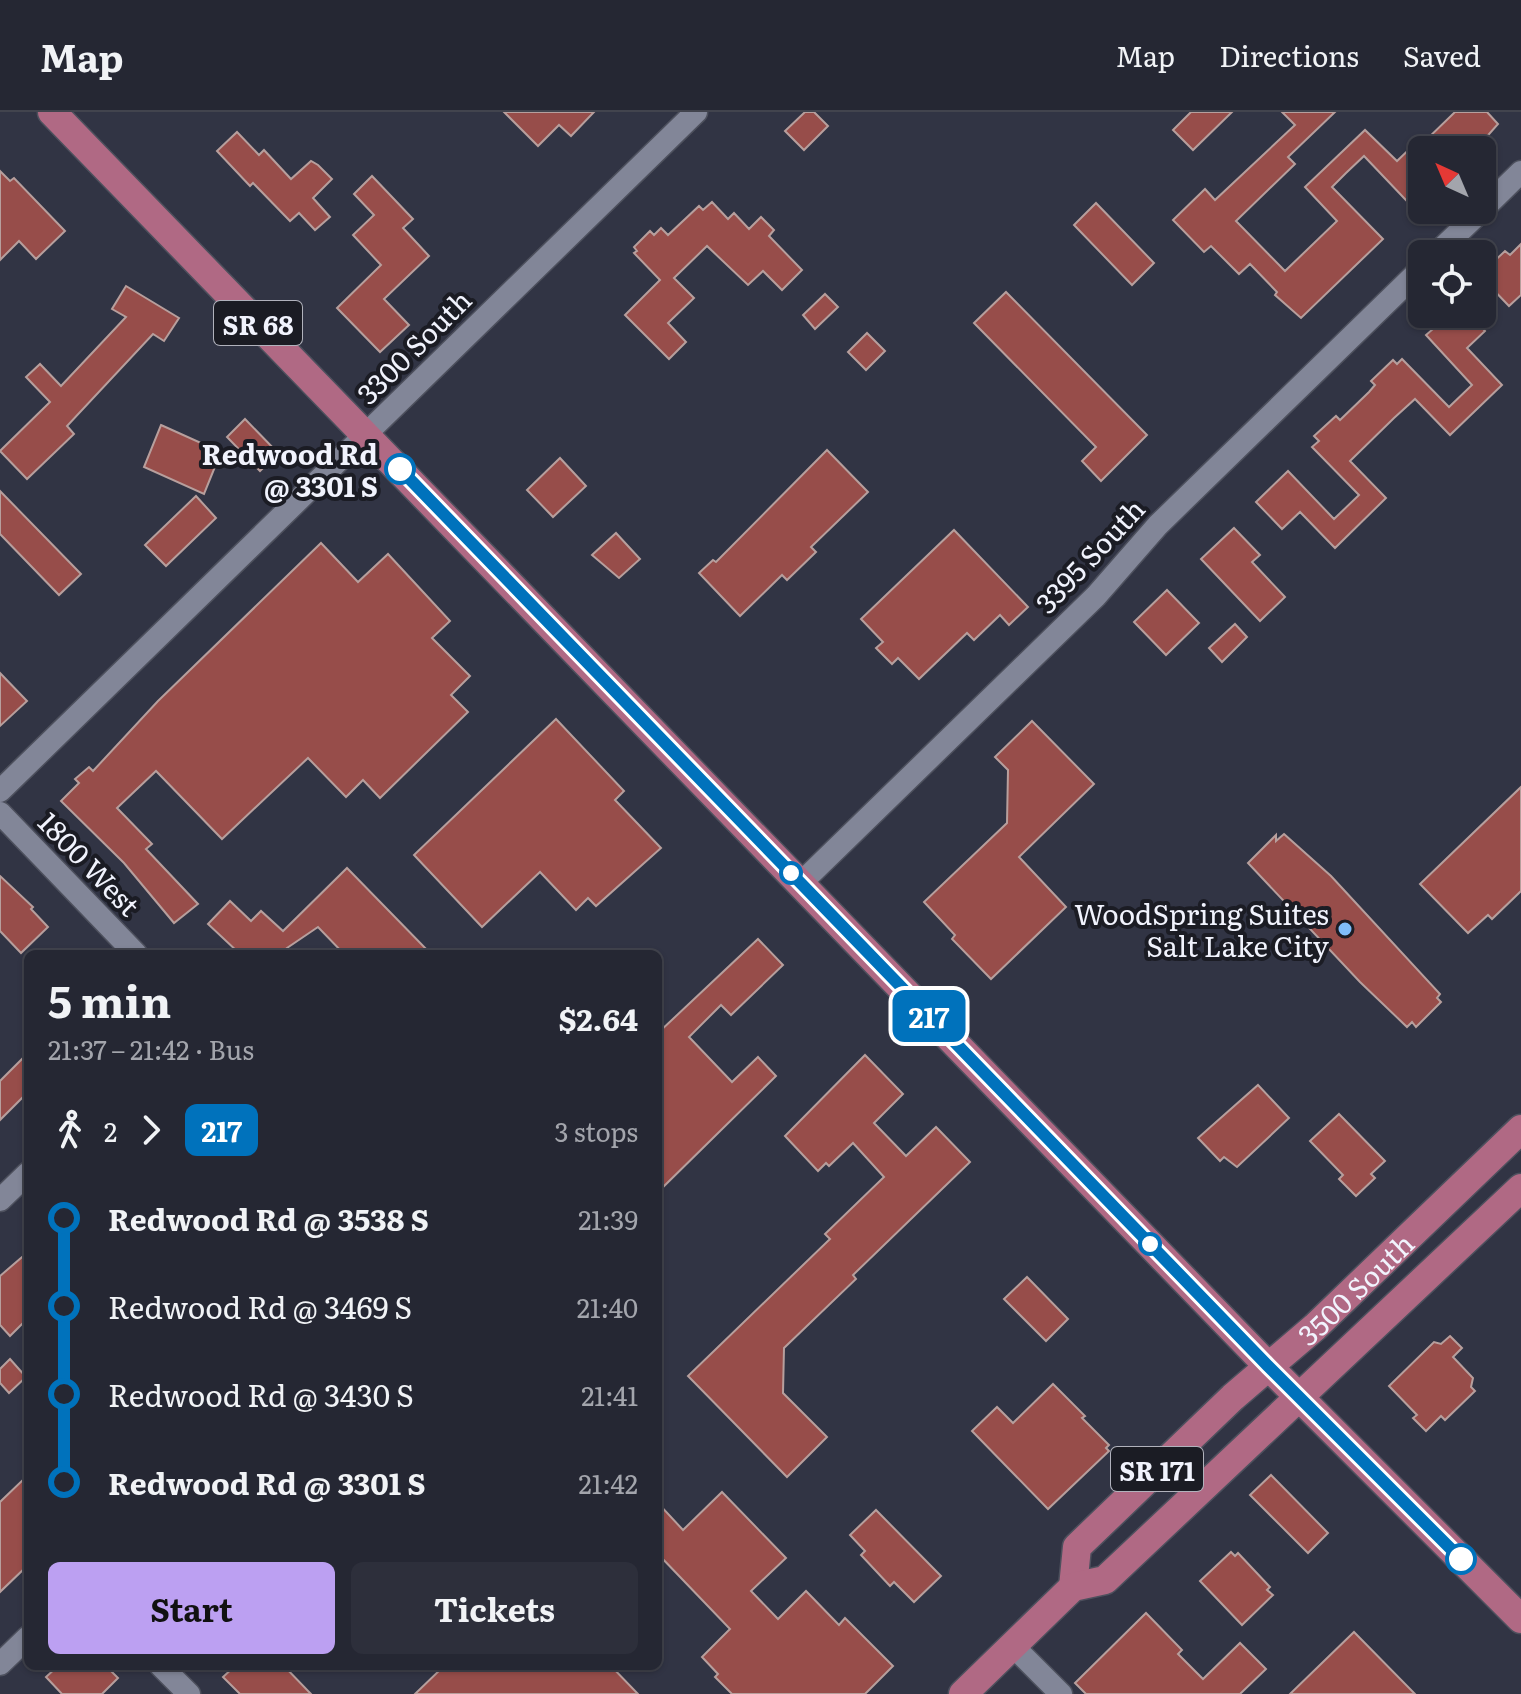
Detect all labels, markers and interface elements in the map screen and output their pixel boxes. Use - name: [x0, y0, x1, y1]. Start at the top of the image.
- text: Map: [40, 27, 124, 84]
- text: Map: [1116, 34, 1175, 76]
- text: Directions: [1219, 34, 1359, 76]
- text: Saved: [1403, 34, 1481, 76]
- north arrow: [1408, 136, 1496, 224]
- map controls: [1408, 136, 1496, 328]
- button: locate: [1408, 240, 1496, 328]
- street label: 3300 South: [346, 279, 480, 413]
- road number: SR 68: [214, 301, 302, 345]
- place label: Redwood Rd @ 3301 S: [202, 432, 378, 506]
- marker: Redwood Rd @ 3301 S: [385, 454, 415, 484]
- street label: 3395 South: [1025, 488, 1153, 622]
- street label: 1800 West: [30, 801, 151, 925]
- unlabelled marker: [780, 862, 802, 884]
- place label: WoodSpring Suites Salt Lake City: [1074, 892, 1330, 966]
- marker: WoodSpring Suites Salt Lake City: [1336, 920, 1354, 938]
- text: 5 min: [48, 966, 171, 1032]
- line badge: 217: [883, 990, 975, 1042]
- text: 217: [909, 995, 950, 1037]
- text: $2.64: [559, 996, 638, 1040]
- text: 21:37 – 21:42 · Bus: [48, 1029, 254, 1068]
- icon: walk: [48, 1108, 92, 1152]
- icon: forward: [129, 1108, 173, 1152]
- text: 217: [201, 1109, 242, 1151]
- text: 2: [104, 1111, 117, 1150]
- text: 3 stops: [554, 1111, 638, 1150]
- text: Redwood Rd @ 3538 S: [108, 1196, 429, 1240]
- text: 21:39: [578, 1199, 638, 1238]
- street label: 3500 South: [1288, 1222, 1423, 1355]
- unlabelled marker: [1139, 1233, 1161, 1255]
- text: Redwood Rd @ 3469 S: [108, 1284, 412, 1328]
- text: 21:40: [577, 1287, 638, 1326]
- text: Redwood Rd @ 3430 S: [108, 1372, 414, 1416]
- text: 21:41: [581, 1375, 638, 1414]
- road number: SR 171: [1111, 1447, 1203, 1491]
- text: Redwood Rd @ 3301 S: [108, 1460, 426, 1504]
- text: 21:42: [579, 1463, 638, 1502]
- unlabelled marker: [1446, 1544, 1476, 1574]
- button: Start: [48, 1562, 335, 1654]
- button: Tickets: [351, 1562, 638, 1654]

